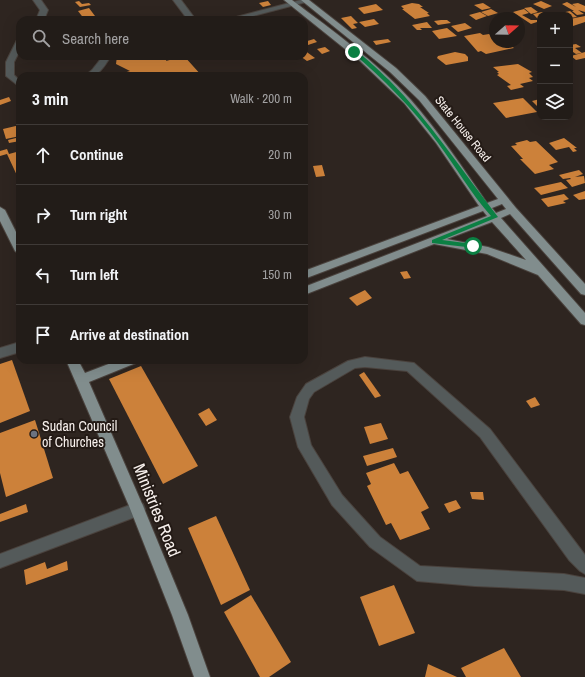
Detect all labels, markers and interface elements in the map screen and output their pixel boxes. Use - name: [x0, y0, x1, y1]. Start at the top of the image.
- north arrow: [489, 12, 525, 48]
- map controls: [537, 12, 573, 120]
- button: +: [537, 12, 573, 48]
- search box: [16, 16, 308, 60]
- icon: search: [30, 27, 52, 49]
- text: Search here: [62, 28, 129, 49]
- route end: [345, 43, 363, 61]
- button: −: [537, 48, 573, 84]
- button: layers: [537, 84, 573, 120]
- text: 3 min: [32, 87, 68, 110]
- text: Walk · 200 m: [230, 90, 292, 107]
- street label: State House Road: [431, 93, 495, 165]
- icon: ahead: [32, 144, 54, 166]
- text: Continue: [70, 144, 123, 165]
- text: 20 m: [268, 146, 292, 163]
- icon: right: [32, 204, 54, 226]
- text: Turn right: [70, 204, 127, 225]
- text: 30 m: [268, 206, 292, 223]
- route start: [464, 237, 482, 255]
- icon: left: [32, 264, 54, 286]
- text: Turn left: [70, 264, 118, 285]
- text: 150 m: [262, 266, 292, 283]
- icon: arrive: [32, 324, 54, 346]
- text: Arrive at destination: [70, 324, 189, 345]
- place label: Sudan Council of Churches: [42, 417, 117, 451]
- marker: Sudan Council of Churches: [29, 429, 39, 439]
- street label: Ministries Road: [128, 460, 187, 560]

